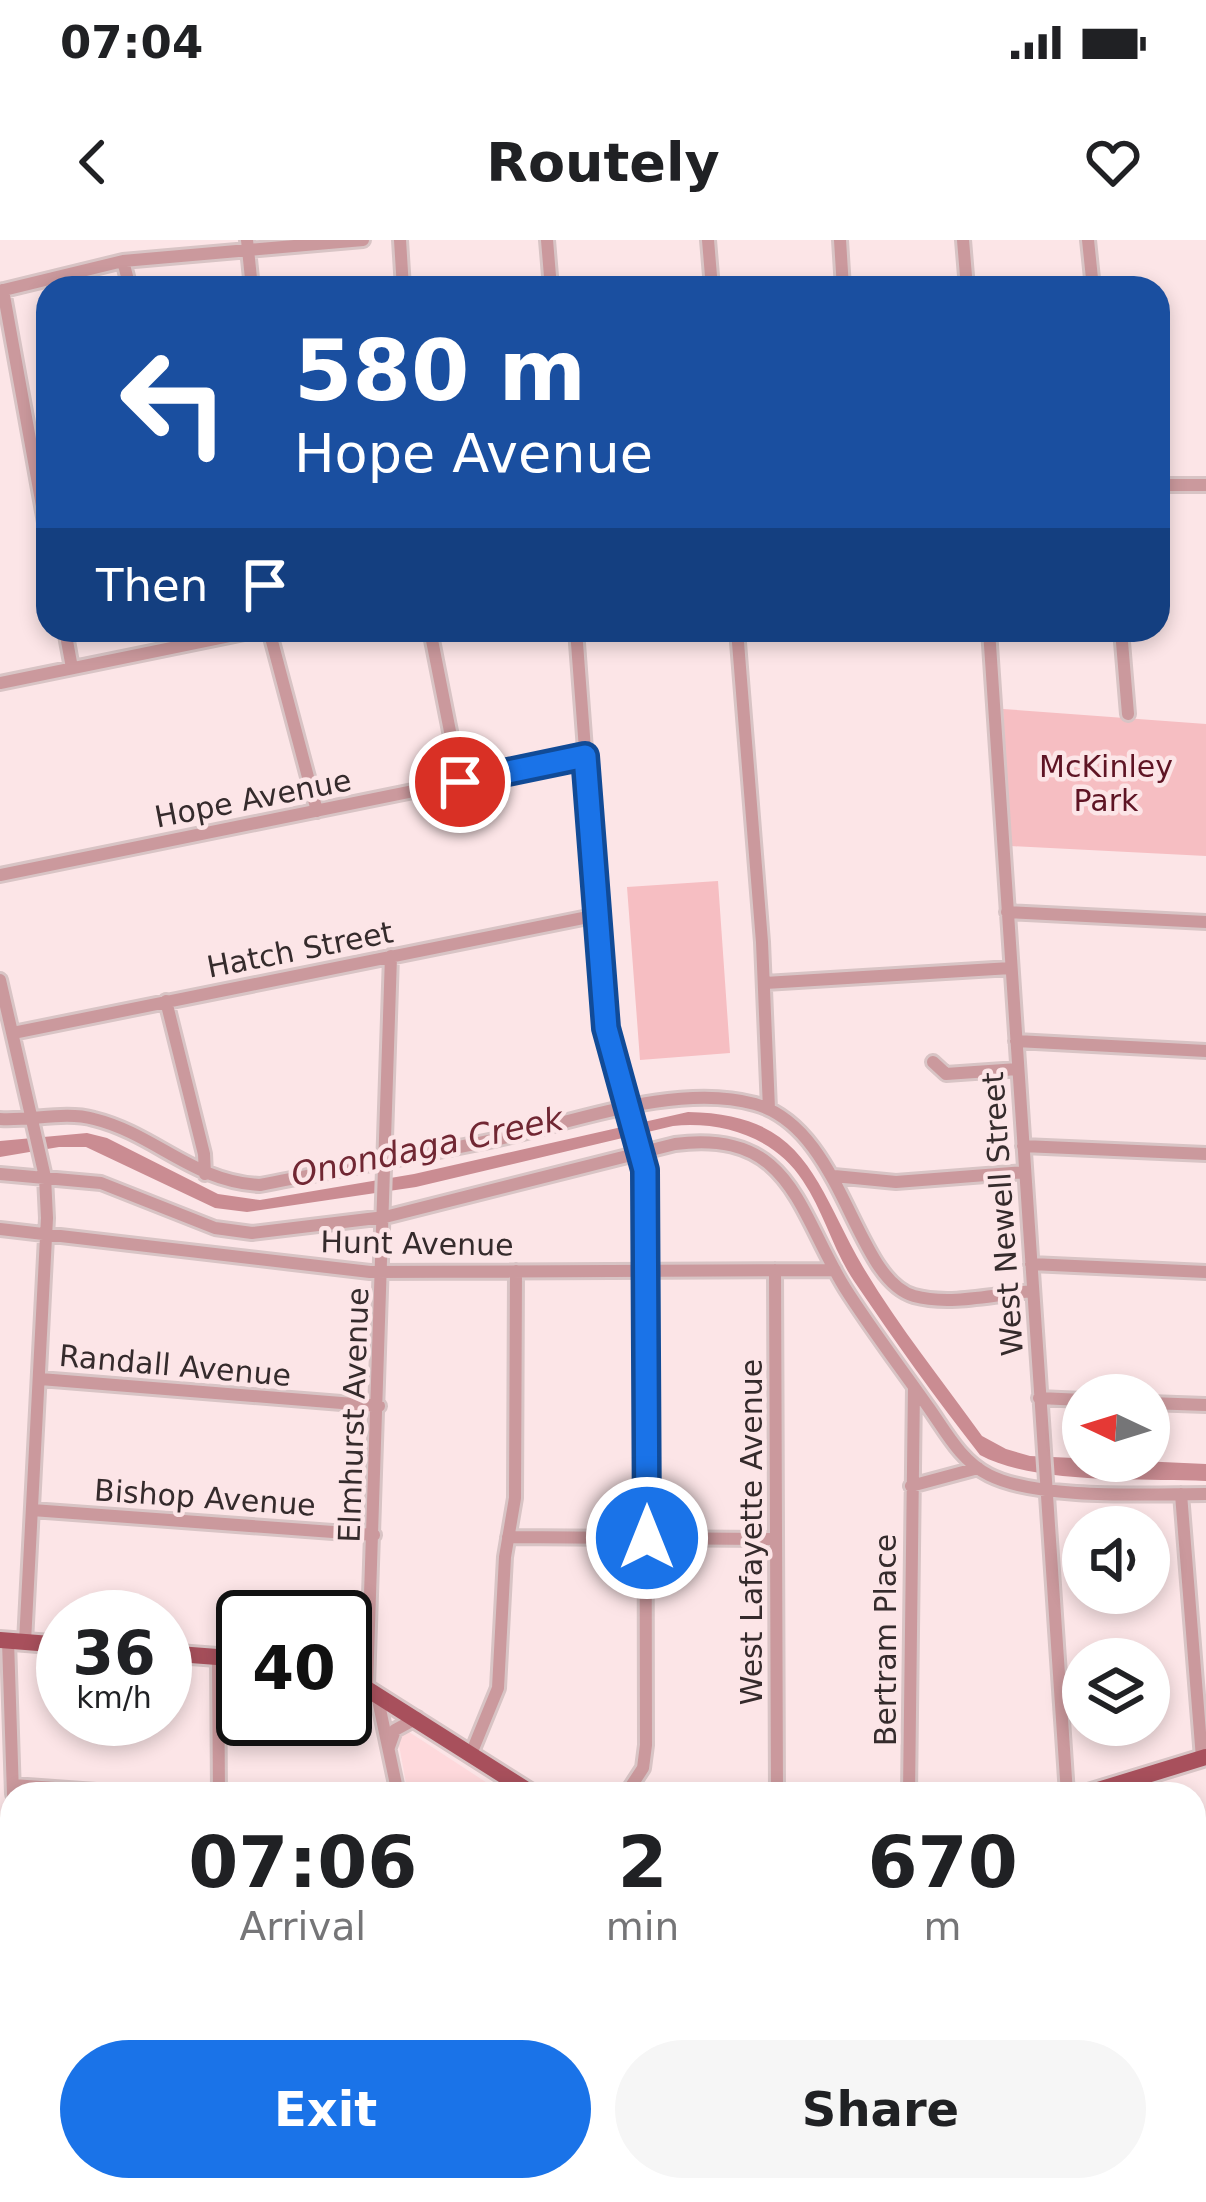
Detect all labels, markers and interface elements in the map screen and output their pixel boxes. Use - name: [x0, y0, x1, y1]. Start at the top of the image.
- text: 07:04: [60, 16, 203, 69]
- icon: back: [60, 129, 126, 195]
- icon: heart: [1080, 129, 1146, 195]
- text: Routely: [486, 131, 720, 194]
- text: 580 m: [294, 322, 586, 420]
- icon: left: [96, 324, 252, 480]
- text: Hope Avenue: [294, 422, 653, 485]
- icon: arrive: [232, 552, 298, 618]
- text: Then: [96, 559, 208, 612]
- pin: [409, 731, 511, 833]
- icon: arrive: [427, 749, 493, 815]
- park label: McKinley Park: [1039, 749, 1173, 818]
- street label: Hope Avenue: [152, 762, 354, 835]
- street label: Hatch Street: [204, 914, 396, 985]
- street label: West Newell Street: [975, 1071, 1030, 1357]
- water label: Onondaga Creek: [287, 1098, 569, 1194]
- street label: Hunt Avenue: [320, 1224, 514, 1263]
- street label: Elmhurst Avenue: [332, 1287, 375, 1543]
- street label: Randall Avenue: [58, 1338, 292, 1393]
- street label: West Lafayette Avenue: [734, 1359, 769, 1705]
- north arrow: [1062, 1374, 1170, 1482]
- map controls: [1062, 1374, 1170, 1746]
- street label: Bishop Avenue: [93, 1472, 317, 1523]
- position arrow: [584, 1475, 710, 1601]
- button: sound: [1062, 1506, 1170, 1614]
- street label: Bertram Place: [868, 1534, 903, 1746]
- speed limit sign: 40: [216, 1590, 372, 1746]
- text: 36: [72, 1618, 156, 1688]
- button: layers: [1062, 1638, 1170, 1746]
- text: km/h: [76, 1680, 152, 1715]
- text: 07:06: [188, 1820, 417, 1904]
- text: 2: [617, 1820, 667, 1904]
- text: 670: [867, 1820, 1018, 1904]
- text: Arrival: [239, 1904, 366, 1949]
- text: min: [606, 1904, 679, 1949]
- text: m: [924, 1904, 962, 1949]
- button: Exit: [60, 2040, 591, 2178]
- button: Share: [615, 2040, 1146, 2178]

